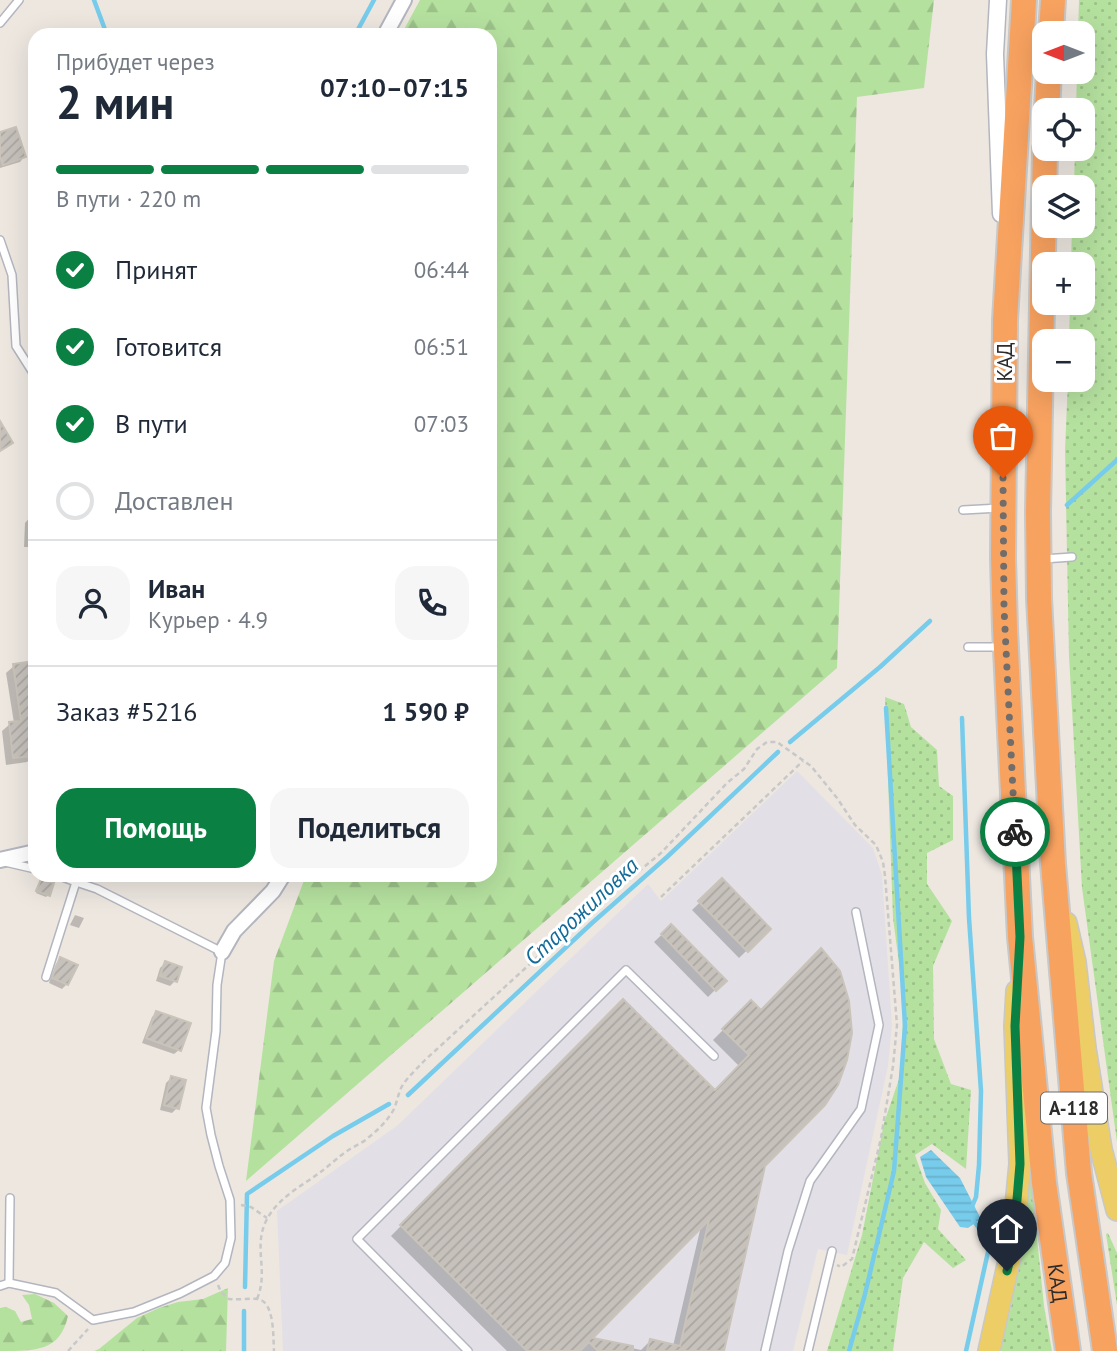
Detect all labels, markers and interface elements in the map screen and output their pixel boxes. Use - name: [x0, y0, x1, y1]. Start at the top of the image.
- north arrow: [1032, 21, 1096, 84]
- map controls: [1032, 21, 1095, 392]
- text: Прибудет через: [56, 47, 215, 76]
- text: 07:10–07:15: [320, 71, 469, 104]
- text: 2 мин: [56, 72, 174, 132]
- button: locate: [1032, 98, 1095, 161]
- button: layers: [1032, 175, 1095, 238]
- text: В пути · 220 m: [56, 184, 201, 213]
- icon: check: [56, 251, 94, 289]
- button: +: [1032, 252, 1095, 315]
- text: Принят: [115, 253, 197, 286]
- text: 06:44: [414, 255, 469, 284]
- icon: check: [56, 328, 94, 366]
- button: −: [1032, 329, 1095, 392]
- text: Готовится: [115, 330, 222, 363]
- text: 06:51: [414, 332, 469, 361]
- street label: КАД: [991, 342, 1018, 382]
- icon: check: [56, 405, 94, 443]
- pin: [973, 406, 1033, 478]
- text: В пути: [115, 407, 188, 440]
- text: 07:03: [414, 409, 469, 438]
- icon: bag: [984, 417, 1022, 455]
- text: Доставлен: [115, 484, 234, 517]
- button: person: [56, 566, 130, 640]
- button: phone: [395, 566, 469, 640]
- text: Иван: [148, 572, 205, 605]
- text: Курьер · 4.9: [148, 605, 268, 634]
- text: Заказ #5216: [56, 695, 198, 728]
- text: 1 590 ₽: [382, 695, 469, 728]
- button: Помощь: [56, 788, 256, 868]
- button: Поделиться: [270, 788, 469, 868]
- courier: [980, 797, 1050, 867]
- icon: bike: [996, 813, 1034, 851]
- water label: Старожиловка: [518, 851, 644, 971]
- road number: А-118: [1041, 1092, 1107, 1124]
- pin: [977, 1199, 1037, 1271]
- icon: home: [988, 1210, 1026, 1248]
- street label: КАД: [1042, 1262, 1074, 1304]

